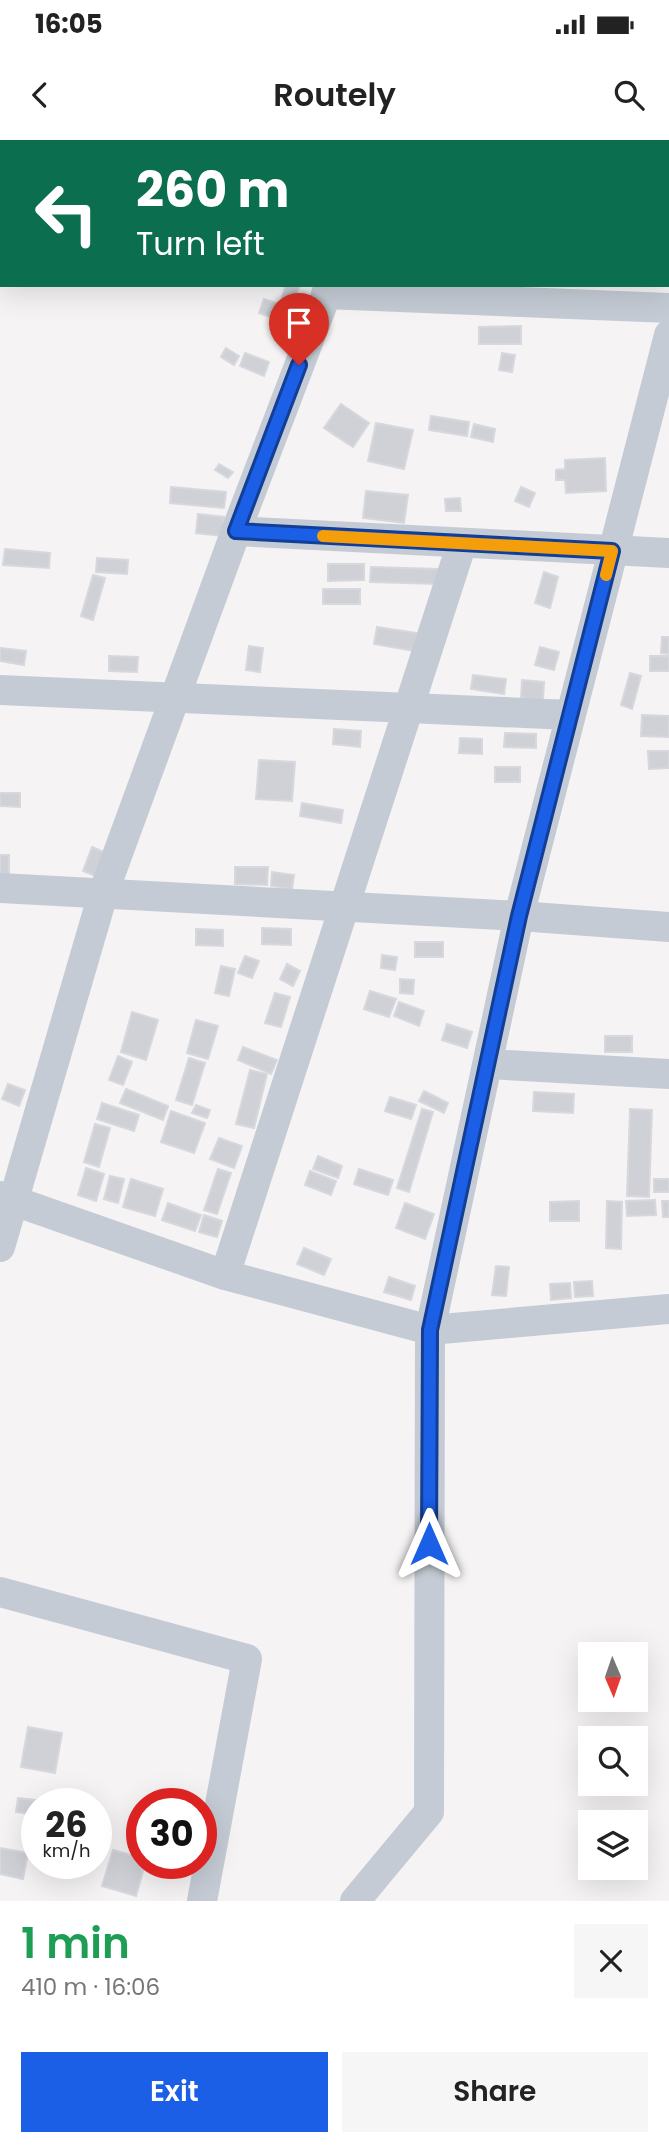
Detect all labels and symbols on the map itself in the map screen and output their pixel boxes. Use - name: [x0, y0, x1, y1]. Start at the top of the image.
- pin: [269, 293, 329, 365]
- position arrow: [392, 1507, 466, 1581]
- north arrow: [578, 1642, 648, 1712]
- speed limit sign: 30: [126, 1788, 217, 1879]

